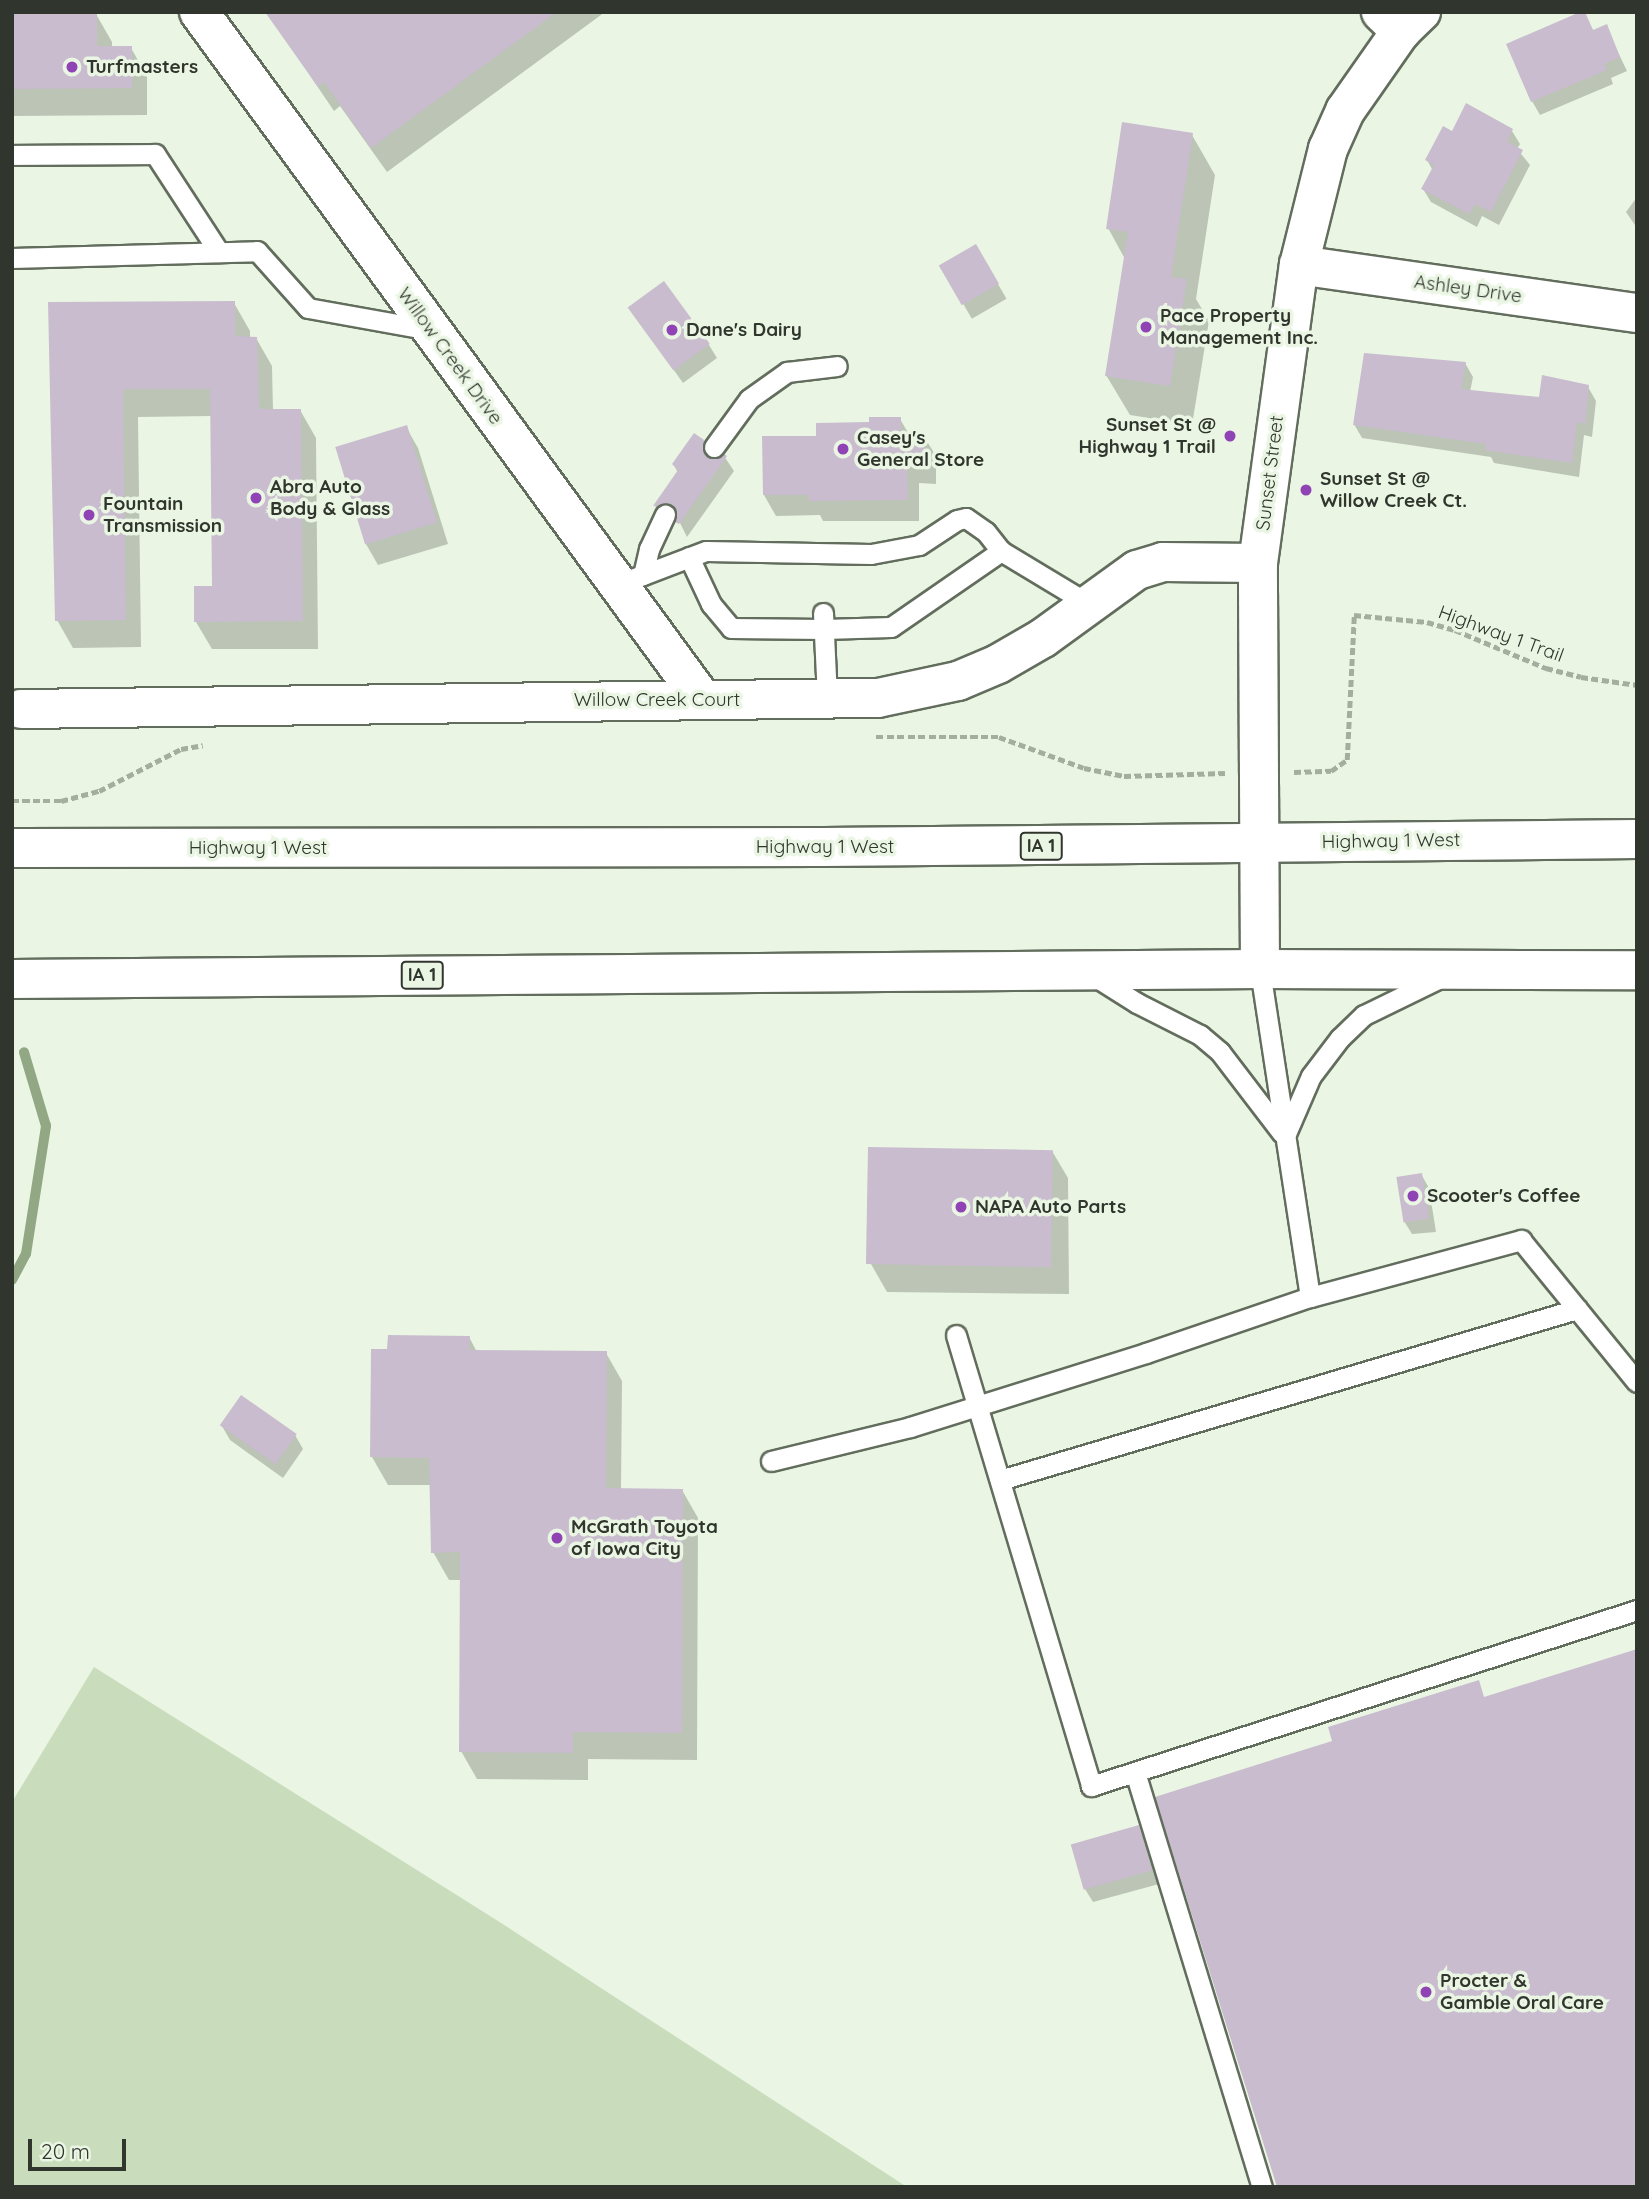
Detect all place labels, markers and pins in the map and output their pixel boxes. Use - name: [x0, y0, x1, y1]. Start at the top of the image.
- place label: Turfmasters: [86, 56, 198, 78]
- marker: Turfmasters: [64, 59, 80, 75]
- place label: Pace Property Management Inc.: [1160, 305, 1318, 349]
- place label: Dane's Dairy: [686, 319, 802, 341]
- marker: Pace Property Management Inc.: [1138, 319, 1154, 335]
- marker: Dane's Dairy: [664, 322, 680, 338]
- place label: Sunset St @ Highway 1 Trail: [1078, 414, 1216, 458]
- place label: Casey's General Store: [857, 427, 984, 471]
- marker: Sunset St @ Highway 1 Trail: [1222, 428, 1238, 444]
- marker: Casey's General Store: [835, 441, 851, 457]
- place label: Sunset St @ Willow Creek Ct.: [1320, 468, 1467, 512]
- place label: Abra Auto Body & Glass: [270, 476, 390, 520]
- marker: Sunset St @ Willow Creek Ct.: [1298, 482, 1314, 498]
- marker: Abra Auto Body & Glass: [248, 490, 264, 506]
- place label: Fountain Transmission: [103, 493, 222, 537]
- marker: Fountain Transmission: [81, 507, 97, 523]
- place label: Scooter's Coffee: [1427, 1185, 1580, 1207]
- marker: Scooter's Coffee: [1405, 1188, 1421, 1204]
- place label: NAPA Auto Parts: [975, 1196, 1126, 1218]
- marker: NAPA Auto Parts: [953, 1199, 969, 1215]
- place label: McGrath Toyota of Iowa City: [571, 1516, 718, 1560]
- marker: McGrath Toyota of Iowa City: [549, 1530, 565, 1546]
- place label: Procter & Gamble Oral Care: [1440, 1970, 1604, 2014]
- marker: Procter & Gamble Oral Care: [1418, 1984, 1434, 2000]

